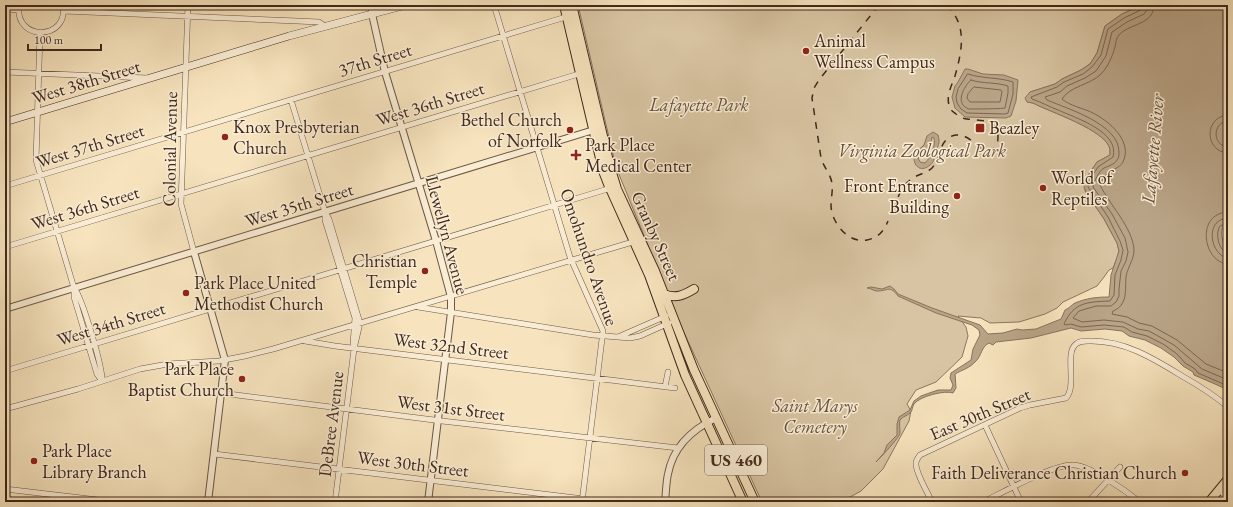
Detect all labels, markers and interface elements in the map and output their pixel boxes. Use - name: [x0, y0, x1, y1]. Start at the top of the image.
- scale bar: [28, 26, 101, 52]
- place label: Animal Wellness Campus: [813, 29, 935, 73]
- text: 100 m: [34, 32, 64, 48]
- street label: 37th Street: [335, 37, 415, 82]
- marker: Animal Wellness Campus: [801, 46, 811, 56]
- street label: West 38th Street: [29, 54, 143, 109]
- street label: West 36th Street: [373, 76, 487, 131]
- street label: Colonial Avenue: [157, 91, 182, 207]
- water label: Lafayette River: [1135, 92, 1170, 206]
- park label: Lafayette Park: [648, 93, 749, 117]
- place label: Bethel Church of Norfolk: [460, 108, 563, 152]
- place label: Knox Presbyterian Church: [233, 115, 360, 159]
- place label: Beazley: [989, 116, 1040, 139]
- street label: West 37th Street: [33, 118, 147, 173]
- marker: Beazley: [974, 122, 986, 134]
- marker: Bethel Church of Norfolk: [565, 125, 575, 135]
- marker: Knox Presbyterian Church: [220, 132, 230, 142]
- place label: Park Place Medical Center: [585, 133, 691, 177]
- park label: Virginia Zoological Park: [838, 139, 1006, 163]
- marker: Park Place Medical Center: [570, 149, 582, 161]
- place label: World of Reptiles: [1051, 166, 1115, 210]
- street label: Llewellyn Avenue: [421, 173, 474, 297]
- place label: Front Entrance Building: [844, 174, 949, 218]
- street label: West 35th Street: [242, 177, 356, 232]
- street label: West 36th Street: [28, 180, 142, 235]
- marker: World of Reptiles: [1038, 183, 1048, 193]
- street label: Omohundro Avenue: [555, 185, 624, 329]
- street label: Granby Street: [626, 187, 687, 284]
- marker: Front Entrance Building: [952, 191, 962, 201]
- place label: Christian Temple: [352, 249, 417, 293]
- marker: Christian Temple: [420, 266, 430, 276]
- place label: Park Place United Methodist Church: [194, 271, 323, 315]
- marker: Park Place United Methodist Church: [181, 288, 191, 298]
- street label: West 34th Street: [54, 296, 168, 351]
- street label: West 32nd Street: [392, 327, 510, 364]
- place label: Park Place Baptist Church: [128, 357, 234, 401]
- street label: DeBree Avenue: [313, 370, 348, 478]
- marker: Park Place Baptist Church: [237, 374, 247, 384]
- street label: East 30th Street: [926, 382, 1034, 445]
- street label: West 31st Street: [396, 389, 507, 426]
- park label: Saint Marys Cemetery: [771, 394, 859, 439]
- place label: Park Place Library Branch: [42, 439, 147, 483]
- street label: West 30th Street: [356, 445, 470, 482]
- road number: US 460: [705, 445, 767, 475]
- marker: Park Place Library Branch: [29, 456, 39, 466]
- place label: Faith Deliverance Christian Church: [931, 461, 1177, 484]
- marker: Faith Deliverance Christian Church: [1180, 468, 1190, 478]

